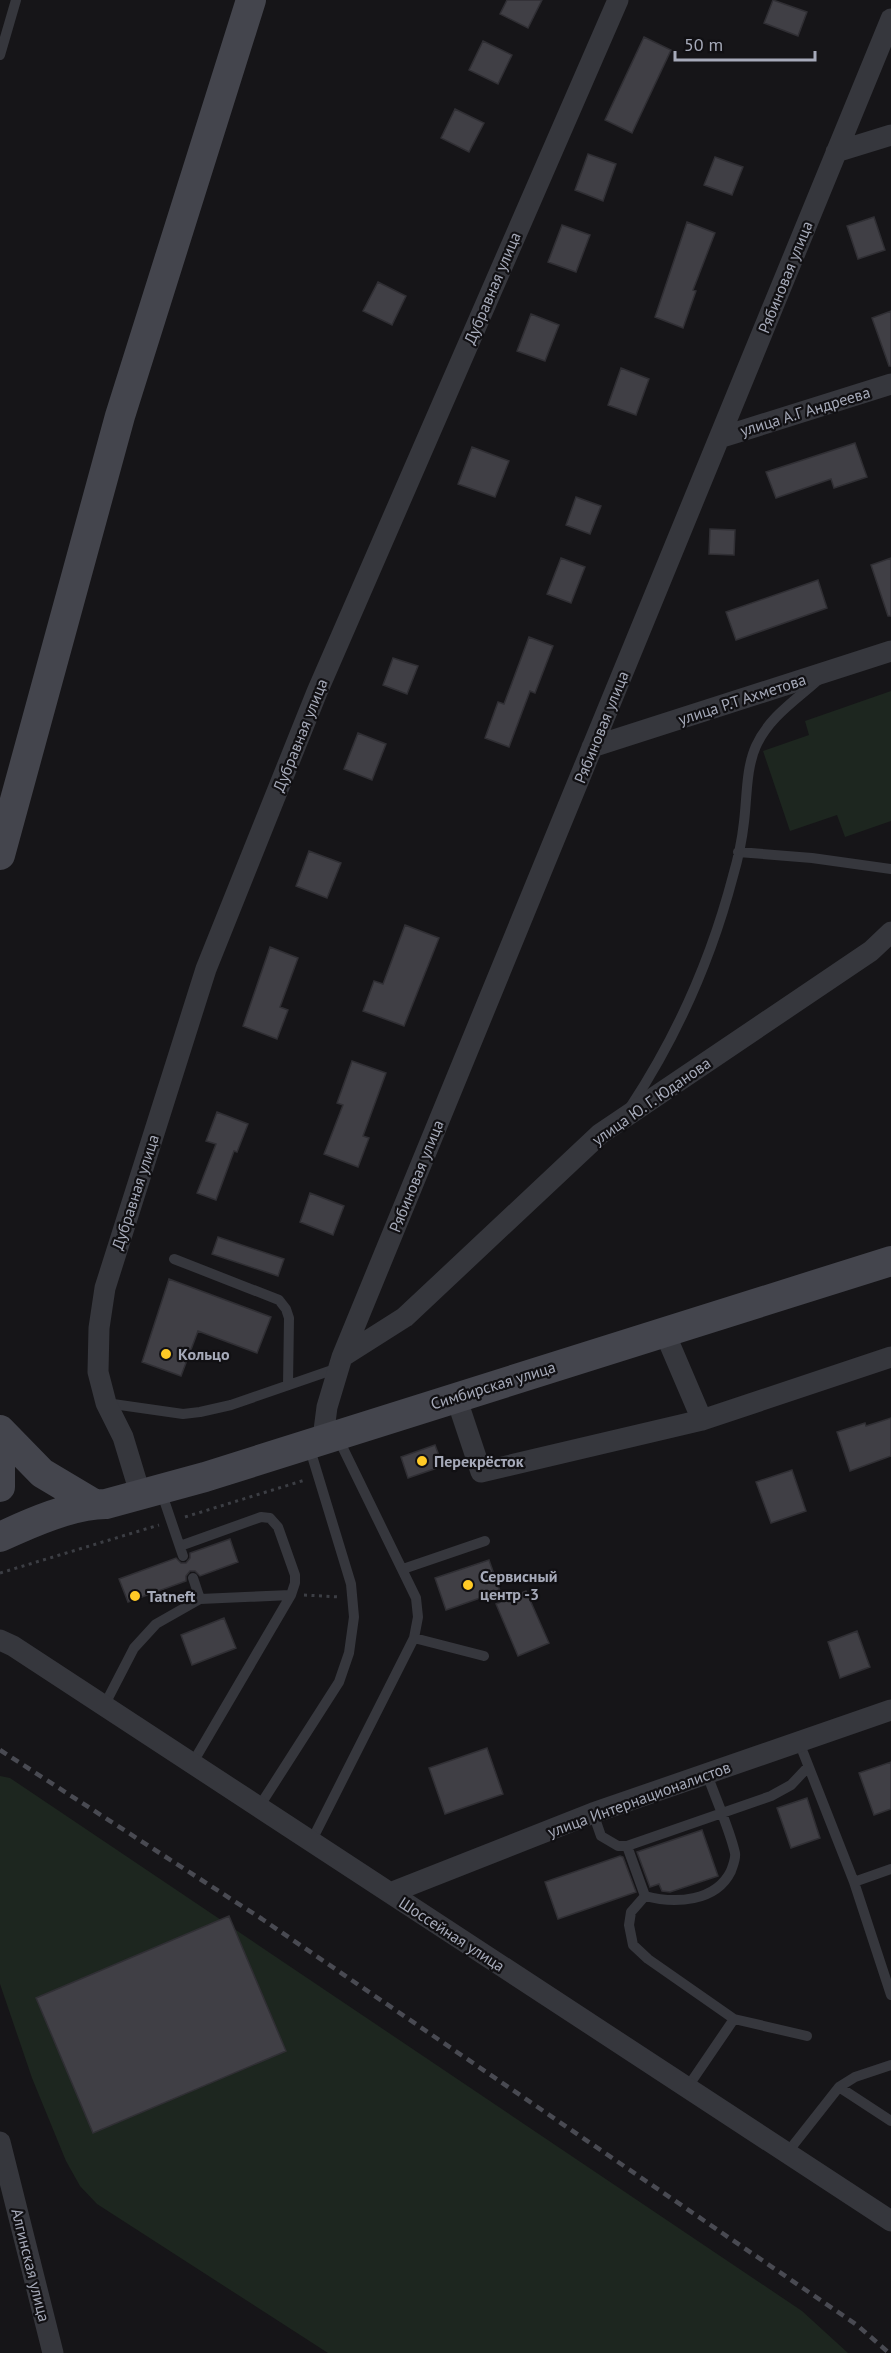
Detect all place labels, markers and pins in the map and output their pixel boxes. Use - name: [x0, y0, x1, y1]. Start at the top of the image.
- place label: Кольцо: [178, 1344, 230, 1364]
- marker: Кольцо: [159, 1347, 173, 1361]
- place label: Перекрёсток: [434, 1451, 524, 1471]
- marker: Перекрёсток: [415, 1454, 429, 1468]
- place label: Сервисный центр -3: [480, 1566, 557, 1604]
- marker: Сервисный центр -3: [461, 1578, 475, 1592]
- place label: Tatneft: [147, 1586, 196, 1606]
- marker: Tatneft: [128, 1589, 142, 1603]

